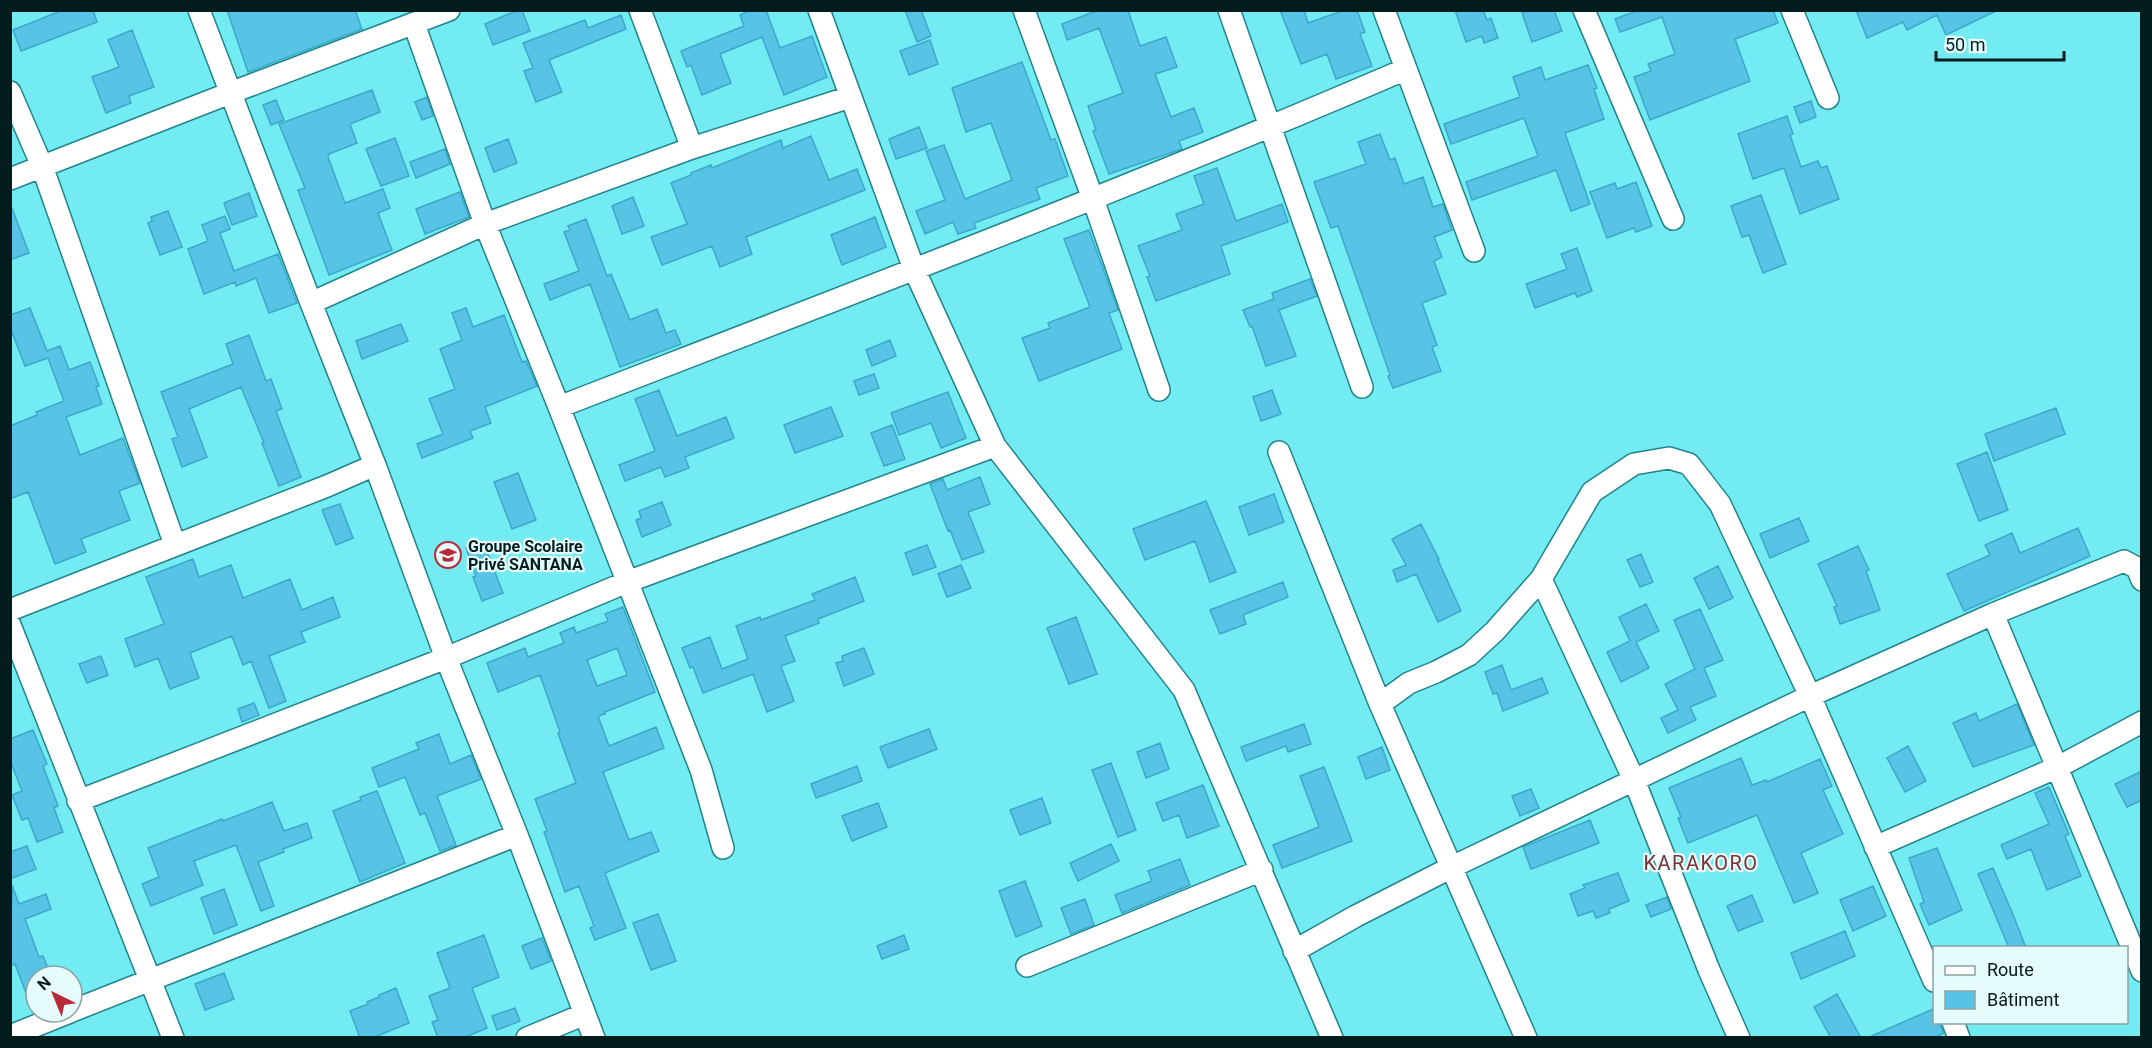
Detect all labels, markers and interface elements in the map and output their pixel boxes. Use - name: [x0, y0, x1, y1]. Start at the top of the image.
- scale bar: [1936, 24, 2064, 62]
- text: 50 m: [1945, 34, 1985, 55]
- place label: Groupe Scolaire Privé SANTANA: [468, 537, 583, 574]
- school or university icon: Groupe Scolaire Privé SANTANA: [433, 540, 463, 570]
- district label: KARAKORO: [1643, 851, 1759, 875]
- legend: [1933, 946, 2128, 1024]
- text: Route: [1987, 959, 2034, 980]
- north arrow: [24, 964, 84, 1024]
- text: N: [34, 973, 55, 994]
- text: Bâtiment: [1987, 989, 2060, 1010]

